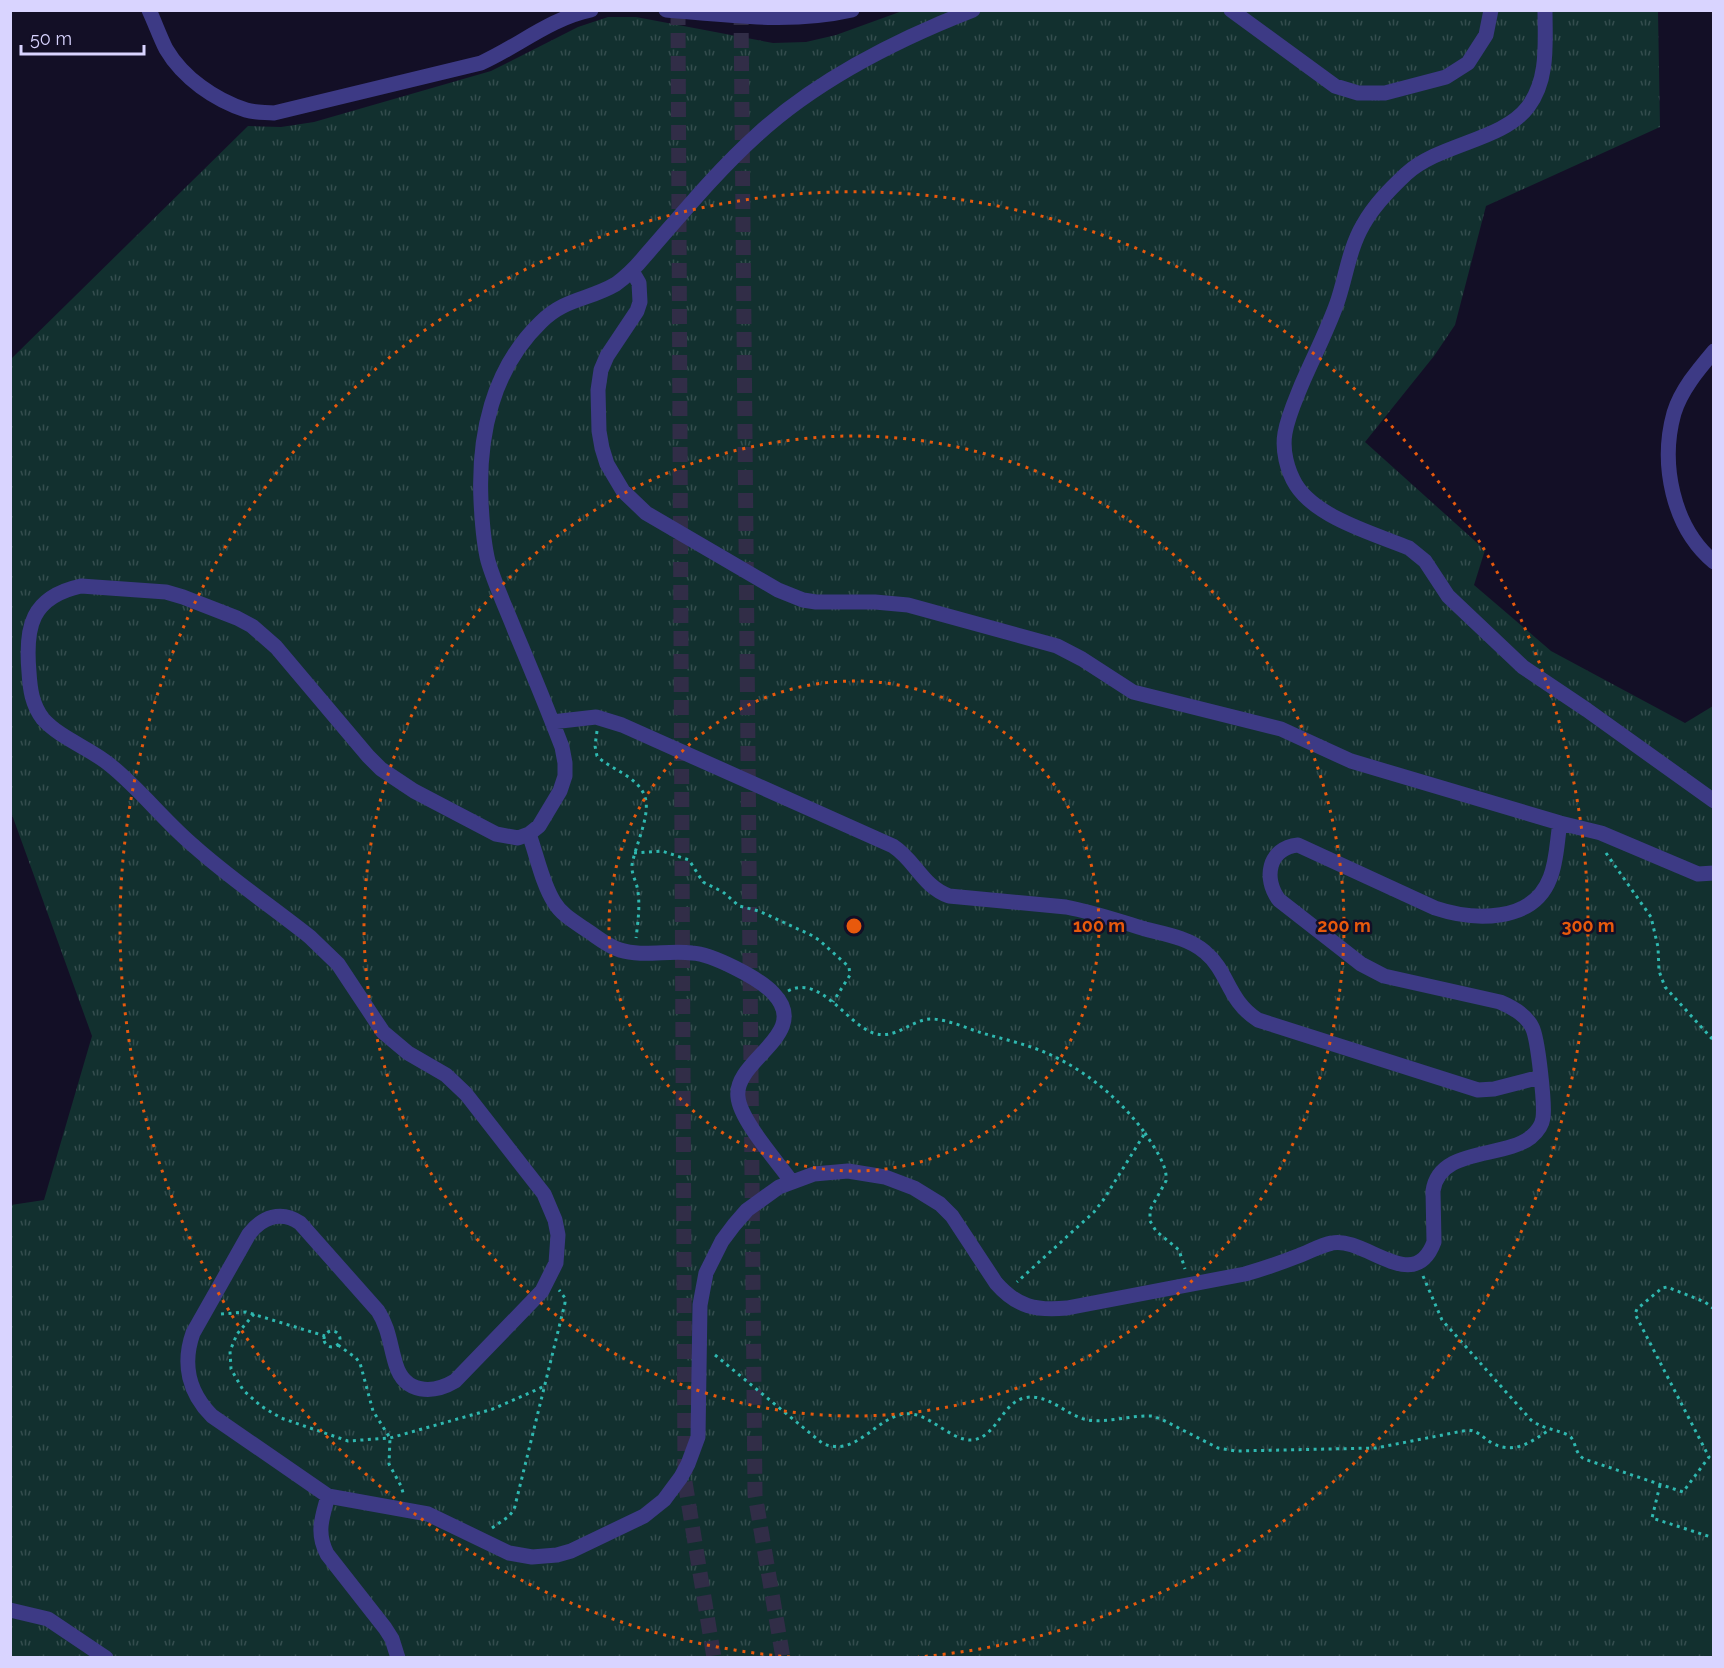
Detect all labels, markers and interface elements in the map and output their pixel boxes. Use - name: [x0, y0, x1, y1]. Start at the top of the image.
- scale bar: [21, 18, 144, 56]
- text: 50 m: [30, 28, 72, 49]
- text: 100 m: [1073, 915, 1125, 936]
- text: 200 m: [1317, 915, 1371, 936]
- text: 300 m: [1561, 915, 1615, 936]
- centre of rings: [844, 916, 864, 936]

